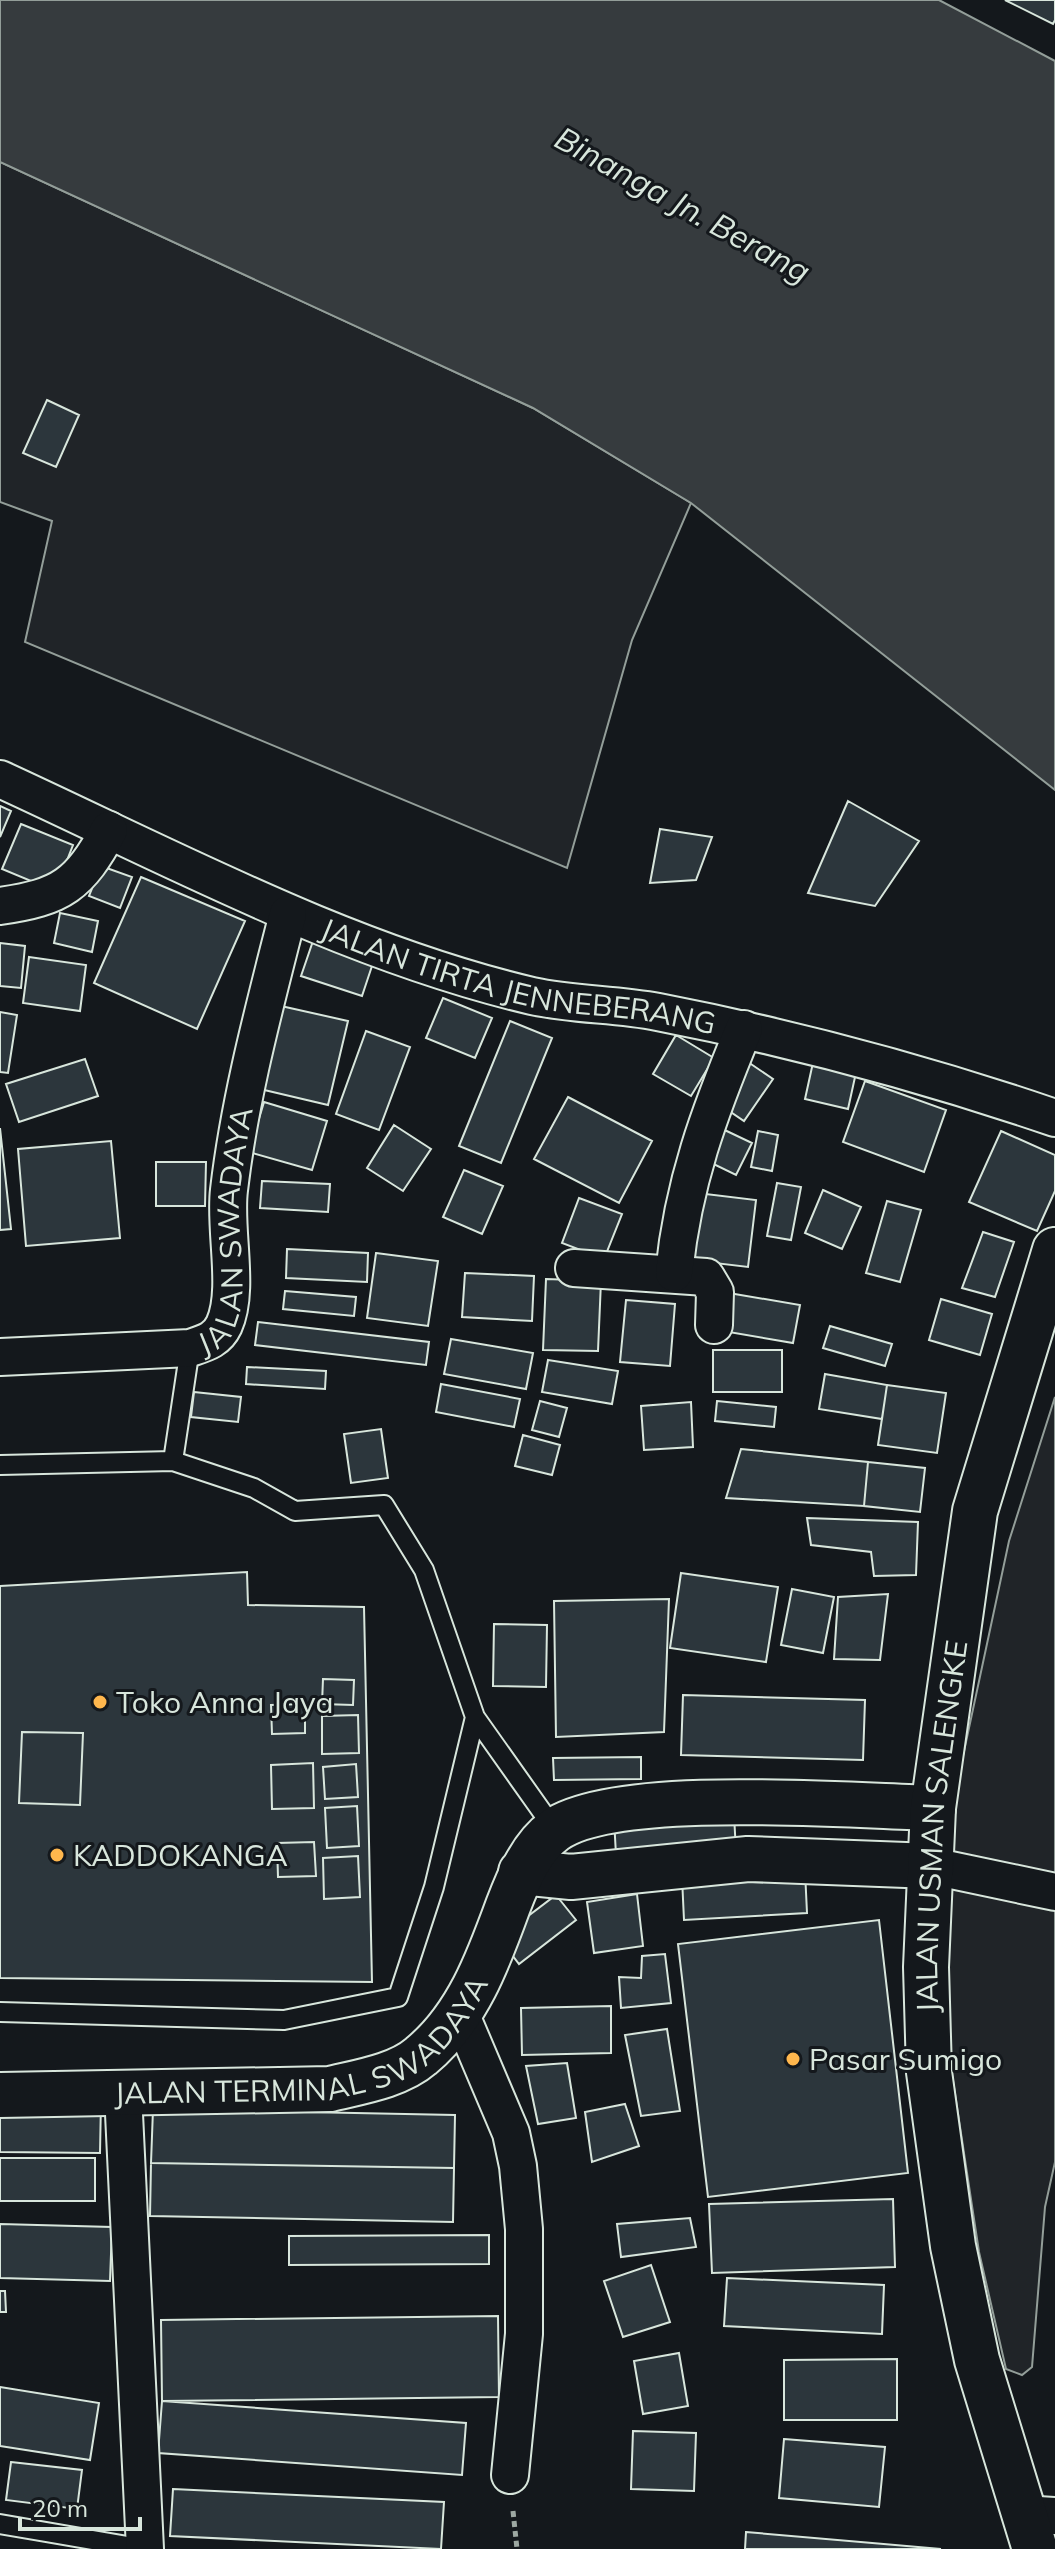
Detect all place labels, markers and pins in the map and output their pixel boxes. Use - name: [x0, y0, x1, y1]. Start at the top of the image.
- place label: Toko Anna Jaya: [116, 1683, 333, 1721]
- marker: Toko Anna Jaya: [91, 1693, 109, 1711]
- place label: KADDOKANGA: [73, 1836, 288, 1874]
- marker: KADDOKANGA: [48, 1846, 66, 1864]
- place label: Pasar Sumigo: [809, 2040, 1002, 2078]
- marker: Pasar Sumigo: [784, 2050, 802, 2068]

